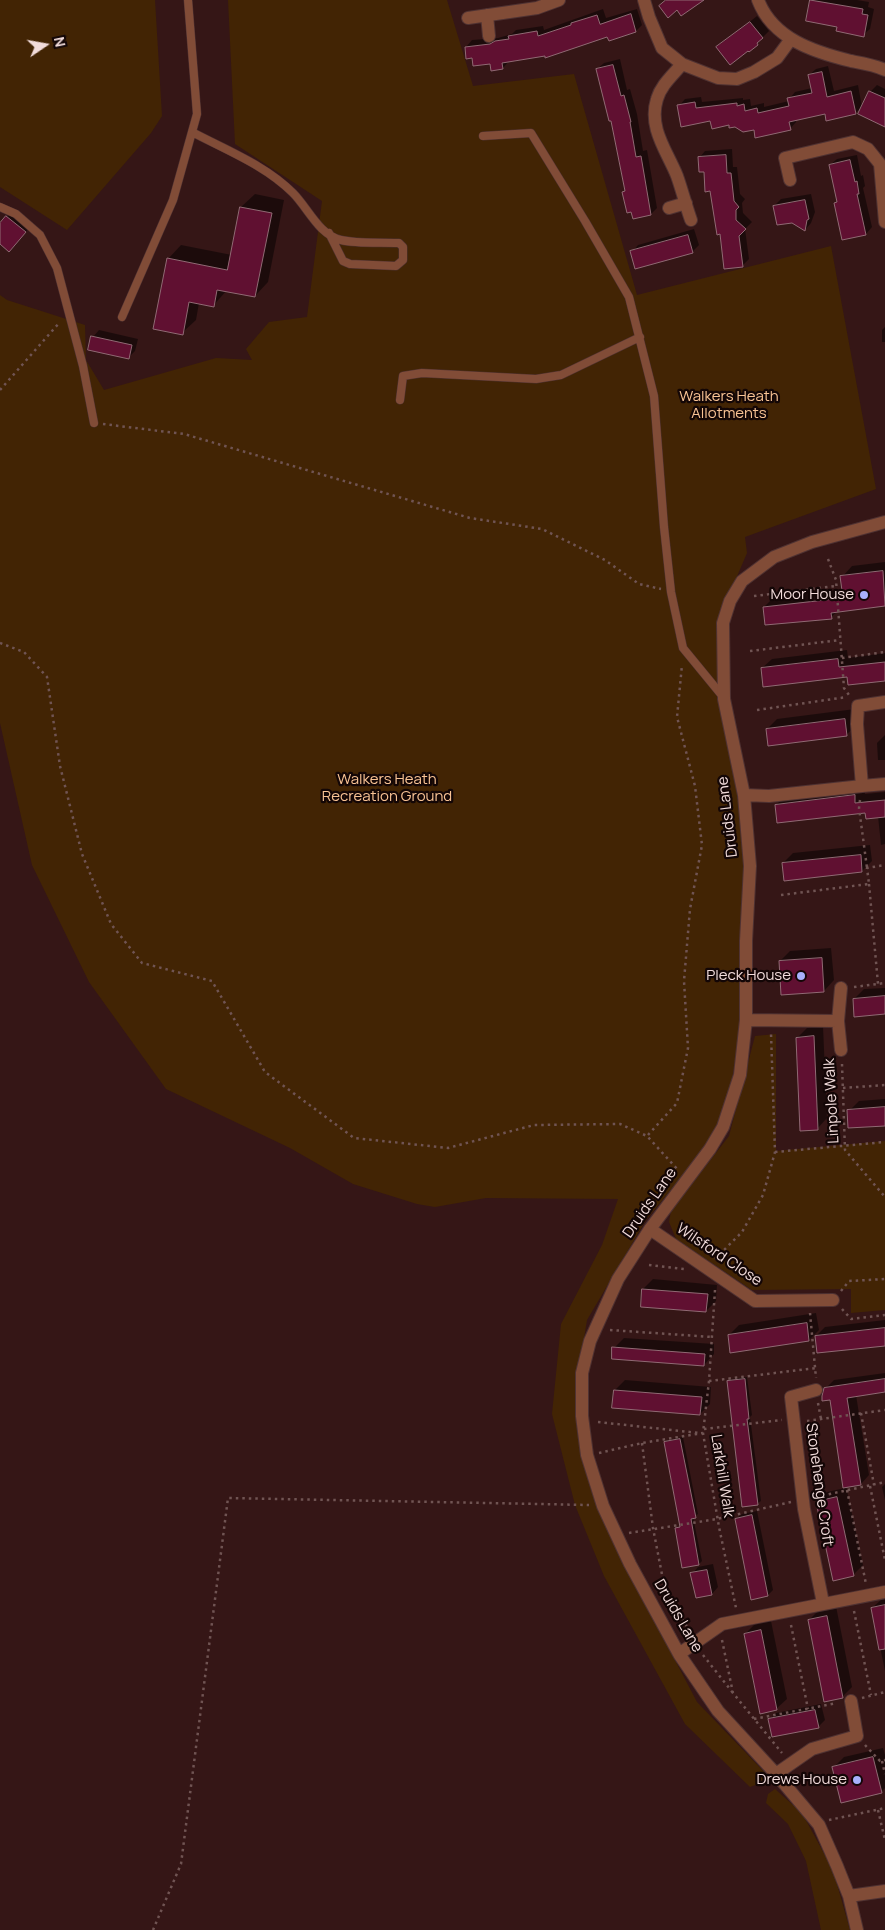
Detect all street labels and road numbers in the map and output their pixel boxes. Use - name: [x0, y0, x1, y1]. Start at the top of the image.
- street label: Druids Lane: [714, 776, 742, 858]
- street label: Linpole Walk: [821, 1058, 843, 1144]
- street label: Druids Lane: [619, 1165, 681, 1241]
- street label: Wilsford Close: [673, 1220, 765, 1290]
- street label: Stonehenge Croft: [801, 1422, 837, 1548]
- street label: Larkhill Walk: [707, 1433, 737, 1519]
- street label: Druids Lane: [650, 1576, 706, 1656]

